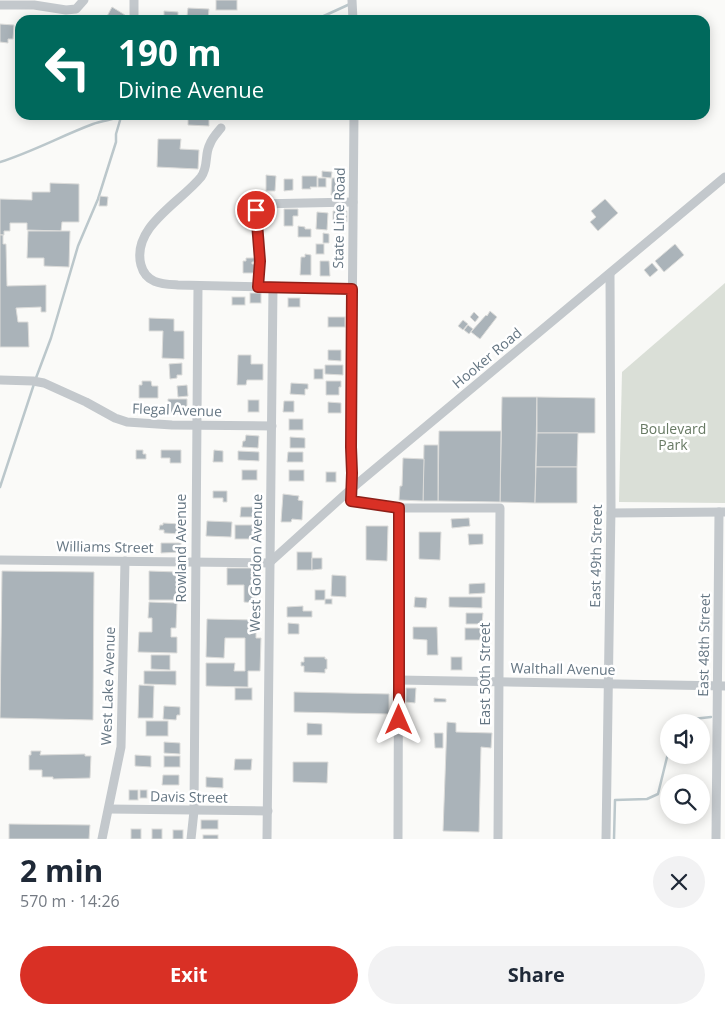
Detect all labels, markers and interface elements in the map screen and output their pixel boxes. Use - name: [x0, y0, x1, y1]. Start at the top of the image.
- text: 190 m: [118, 29, 222, 76]
- icon: left: [35, 35, 100, 100]
- text: Divine Avenue: [118, 74, 264, 104]
- street label: State Line Road: [328, 167, 349, 269]
- pin: [235, 189, 277, 231]
- icon: arrive: [242, 196, 270, 224]
- street label: Hooker Road: [448, 323, 525, 392]
- street label: Flegal Avenue: [132, 398, 222, 421]
- park label: Boulevard Park: [640, 419, 706, 454]
- street label: Rowland Avenue: [171, 493, 190, 602]
- street label: West Gordon Avenue: [245, 494, 266, 632]
- street label: East 49th Street: [585, 504, 606, 608]
- street label: Williams Street: [56, 536, 154, 557]
- street label: East 48th Street: [693, 593, 714, 697]
- street label: East 50th Street: [475, 622, 494, 726]
- street label: West Lake Avenue: [96, 626, 119, 746]
- street label: Walthall Avenue: [510, 658, 616, 679]
- position arrow: [372, 693, 424, 745]
- map controls: [660, 714, 710, 824]
- button: sound: [660, 714, 710, 764]
- button: search: [660, 774, 710, 824]
- street label: Davis Street: [150, 786, 228, 807]
- text: 2 min: [20, 850, 103, 891]
- button: close: [653, 856, 705, 908]
- text: 570 m · 14:26: [20, 890, 120, 912]
- button: Exit: [20, 946, 358, 1004]
- button: Share: [368, 946, 705, 1004]

